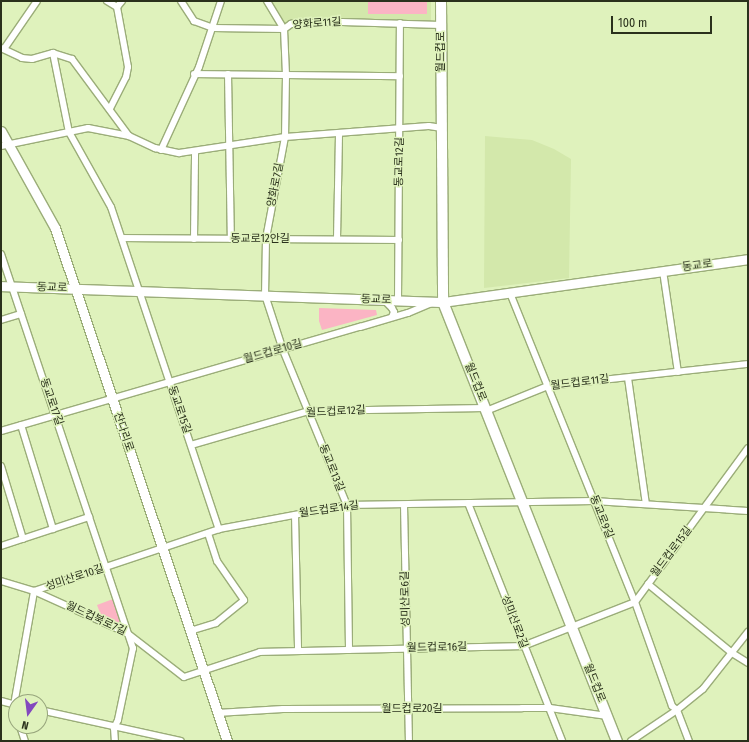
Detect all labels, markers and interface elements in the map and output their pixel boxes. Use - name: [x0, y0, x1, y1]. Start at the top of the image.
- scale bar: [613, 8, 714, 34]
- street label: 양화로11길: [292, 16, 342, 32]
- text: 100 m: [618, 16, 647, 30]
- street label: 월드컵로: [434, 32, 448, 72]
- street label: 동교로12길: [393, 137, 407, 187]
- street label: 양화로7길: [265, 162, 287, 208]
- street label: 동교로12안길: [230, 232, 290, 246]
- street label: 동교로: [681, 257, 713, 275]
- street label: 동교로: [37, 281, 67, 295]
- street label: 동교로: [361, 293, 391, 307]
- street label: 월드컵로10길: [242, 337, 304, 367]
- street label: 월드컵로: [461, 361, 489, 403]
- street label: 월드컵로11길: [550, 373, 610, 393]
- street label: 동교로17길: [37, 377, 65, 427]
- street label: 동교로15길: [165, 384, 193, 436]
- street label: 월드컵로12길: [306, 404, 366, 420]
- street label: 잔다리로: [110, 411, 136, 453]
- street label: 동교로13길: [316, 442, 346, 494]
- street label: 동교로9길: [586, 493, 616, 541]
- street label: 월드컵로14길: [298, 499, 360, 521]
- street label: 월드컵로15길: [649, 524, 695, 580]
- street label: 성미산로10길: [44, 562, 106, 594]
- street label: 성미산로6길: [399, 571, 413, 627]
- street label: 성미산로2길: [498, 594, 530, 650]
- street label: 월드컵북로7길: [64, 599, 128, 639]
- street label: 월드컵로16길: [407, 641, 467, 655]
- street label: 월드컵로: [580, 662, 608, 704]
- north arrow: [8, 694, 48, 734]
- street label: 월드컵로20길: [381, 702, 443, 716]
- text: N: [20, 718, 30, 732]

